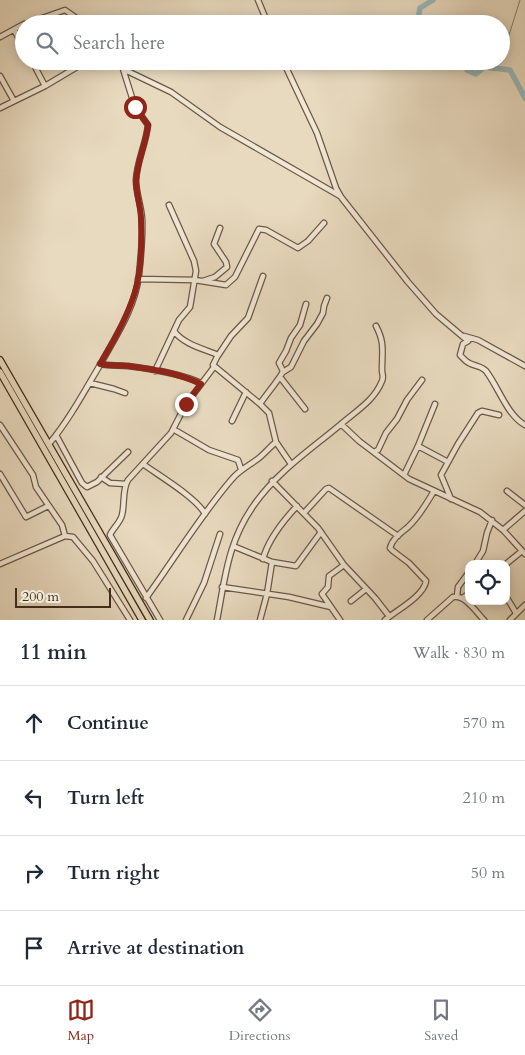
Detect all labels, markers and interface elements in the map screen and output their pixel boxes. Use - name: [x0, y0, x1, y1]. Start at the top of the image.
- search box: [15, 15, 510, 70]
- icon: search: [33, 29, 61, 57]
- text: Search here: [73, 30, 165, 56]
- route start: [124, 96, 147, 119]
- route end: [175, 393, 198, 416]
- map controls: [465, 560, 510, 605]
- button: locate: [465, 560, 510, 605]
- scale bar: [15, 585, 111, 608]
- text: 200 m: [22, 587, 59, 606]
- text: 11 min: [20, 638, 87, 667]
- text: Walk · 830 m: [413, 642, 505, 664]
- icon: ahead: [20, 709, 48, 737]
- text: Continue: [67, 710, 149, 736]
- text: 570 m: [463, 712, 505, 734]
- icon: left: [20, 784, 48, 812]
- text: Turn left: [67, 785, 144, 811]
- text: 210 m: [463, 787, 505, 809]
- icon: right: [20, 859, 48, 887]
- text: Turn right: [67, 860, 159, 886]
- text: 50 m: [471, 862, 505, 884]
- icon: arrive: [20, 934, 48, 962]
- text: Arrive at destination: [67, 935, 244, 961]
- tab: Map: [67, 996, 95, 1045]
- tab: Directions: [229, 996, 290, 1045]
- tab: Saved: [424, 996, 458, 1045]

